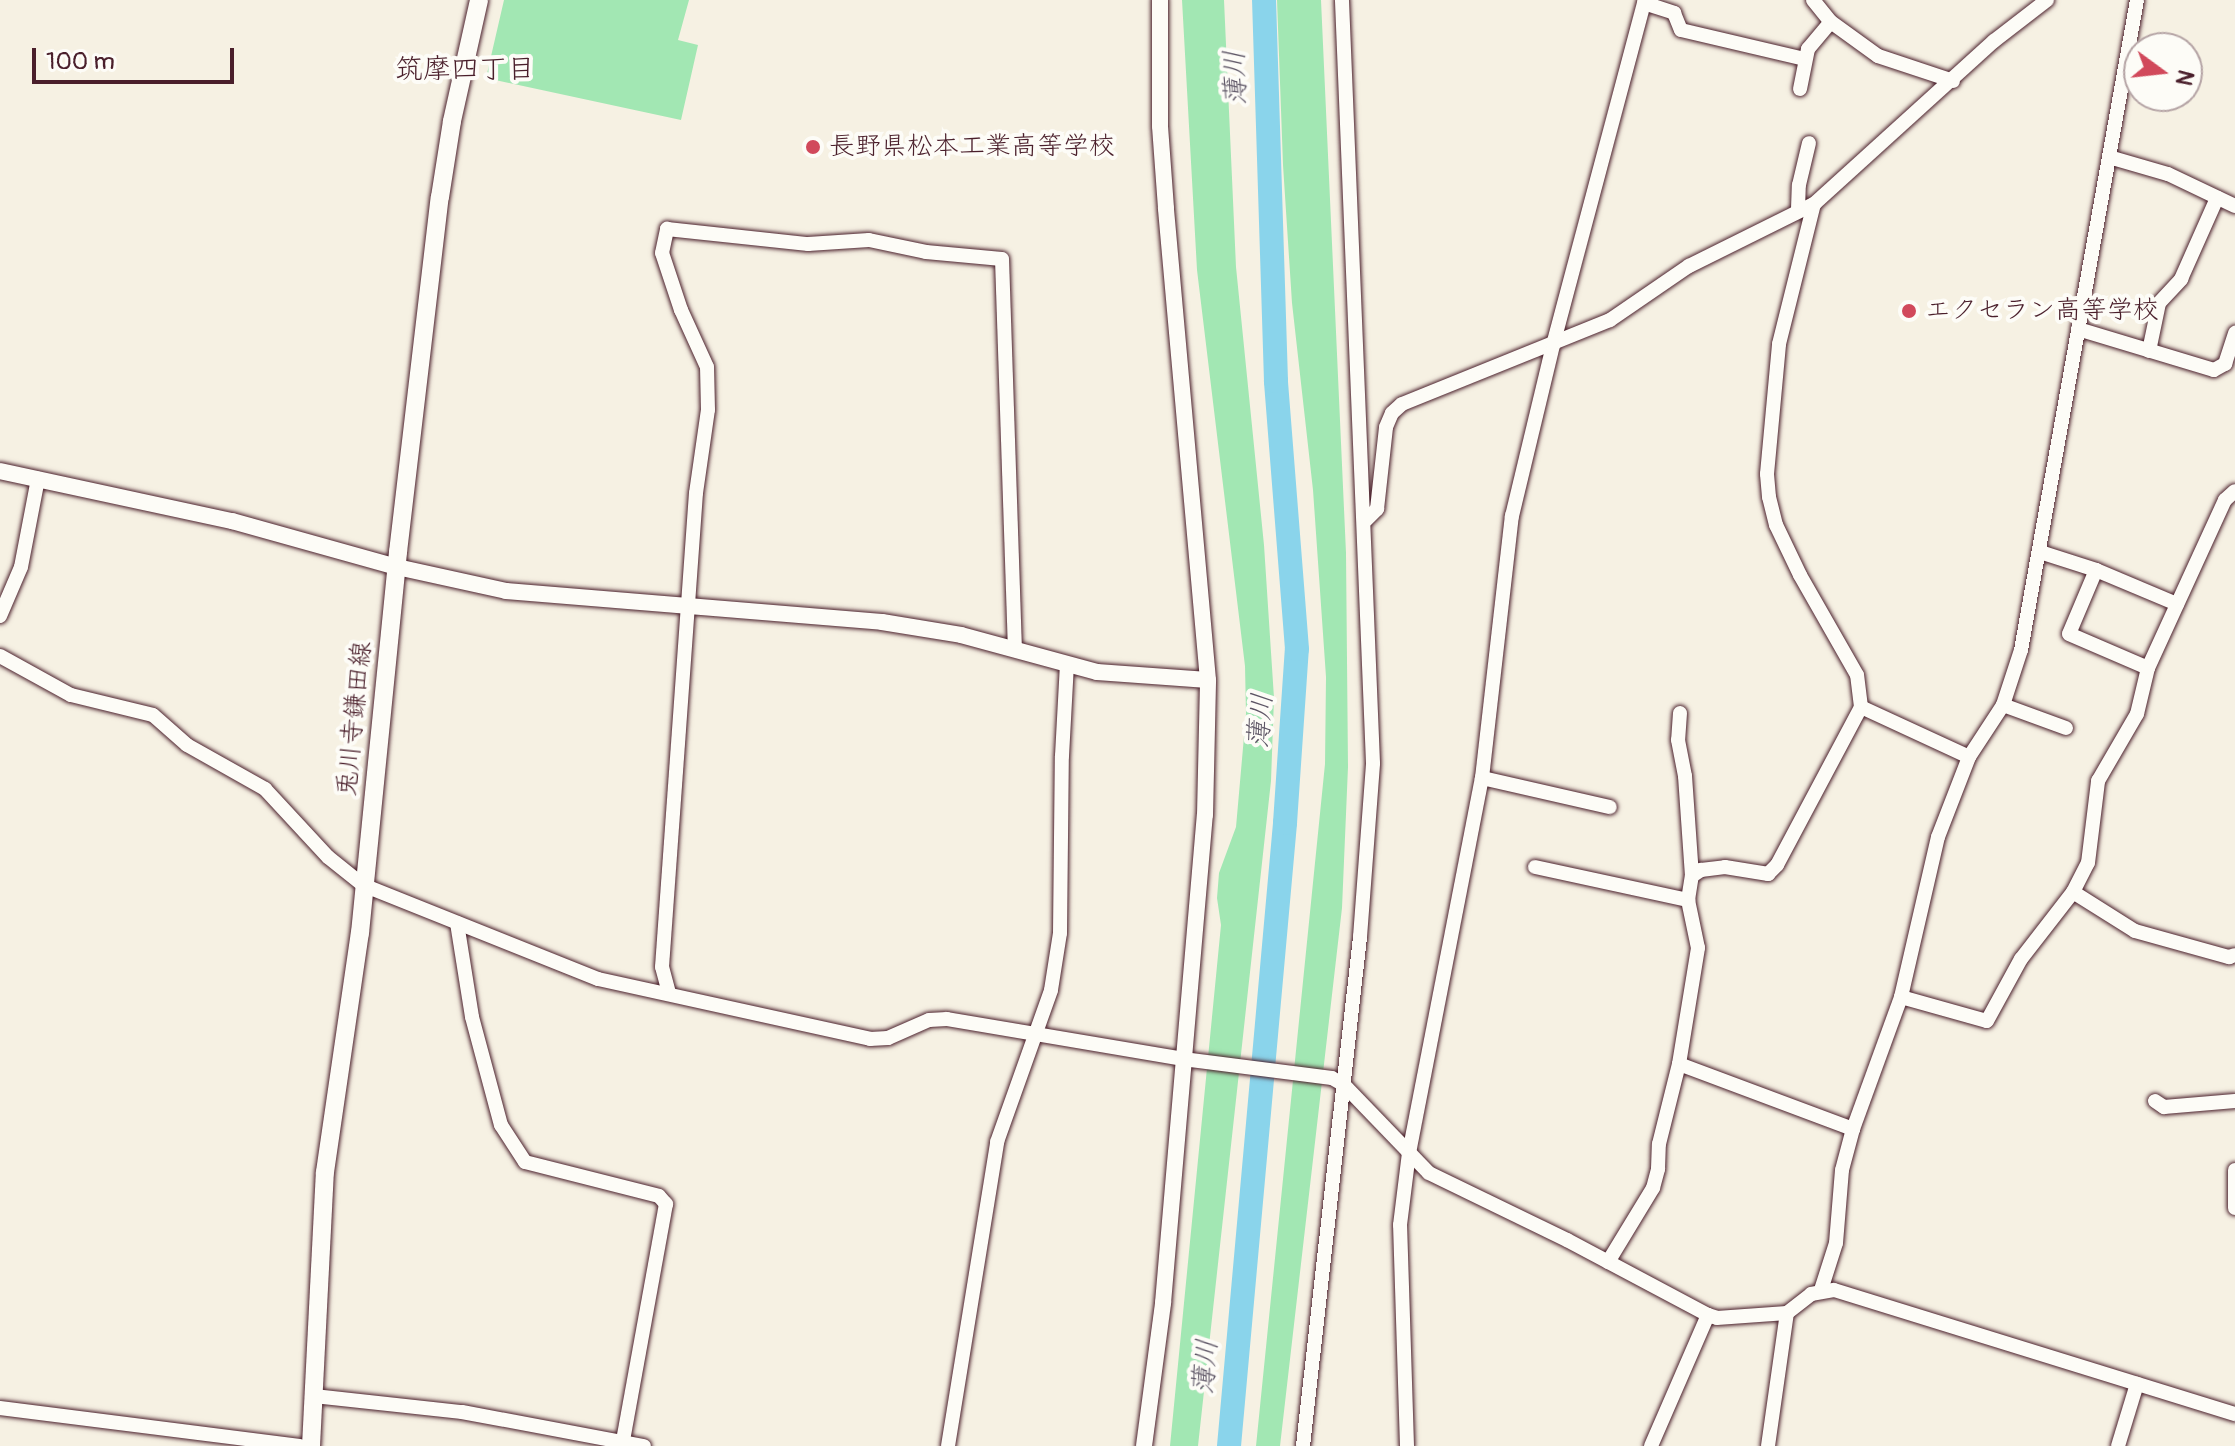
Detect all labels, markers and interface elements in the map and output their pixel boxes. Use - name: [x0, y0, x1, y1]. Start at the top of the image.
- scale bar: [36, 32, 238, 82]
- north arrow: [2123, 32, 2203, 112]
- text: 100 m: [46, 47, 115, 76]
- water label: 薄川: [1218, 49, 1254, 107]
- district label: 筑摩四丁目: [395, 53, 535, 87]
- text: N: [2169, 67, 2200, 89]
- place label: 長野県松本工業高等学校: [829, 131, 1115, 163]
- marker: 長野県松本工業高等学校: [804, 138, 822, 156]
- place label: エクセラン高等学校: [1925, 295, 2159, 327]
- marker: エクセラン高等学校: [1900, 302, 1918, 320]
- street label: 兎川寺鎌田線: [331, 640, 379, 798]
- water label: 薄川: [1242, 692, 1280, 750]
- water label: 薄川: [1187, 1338, 1225, 1396]

